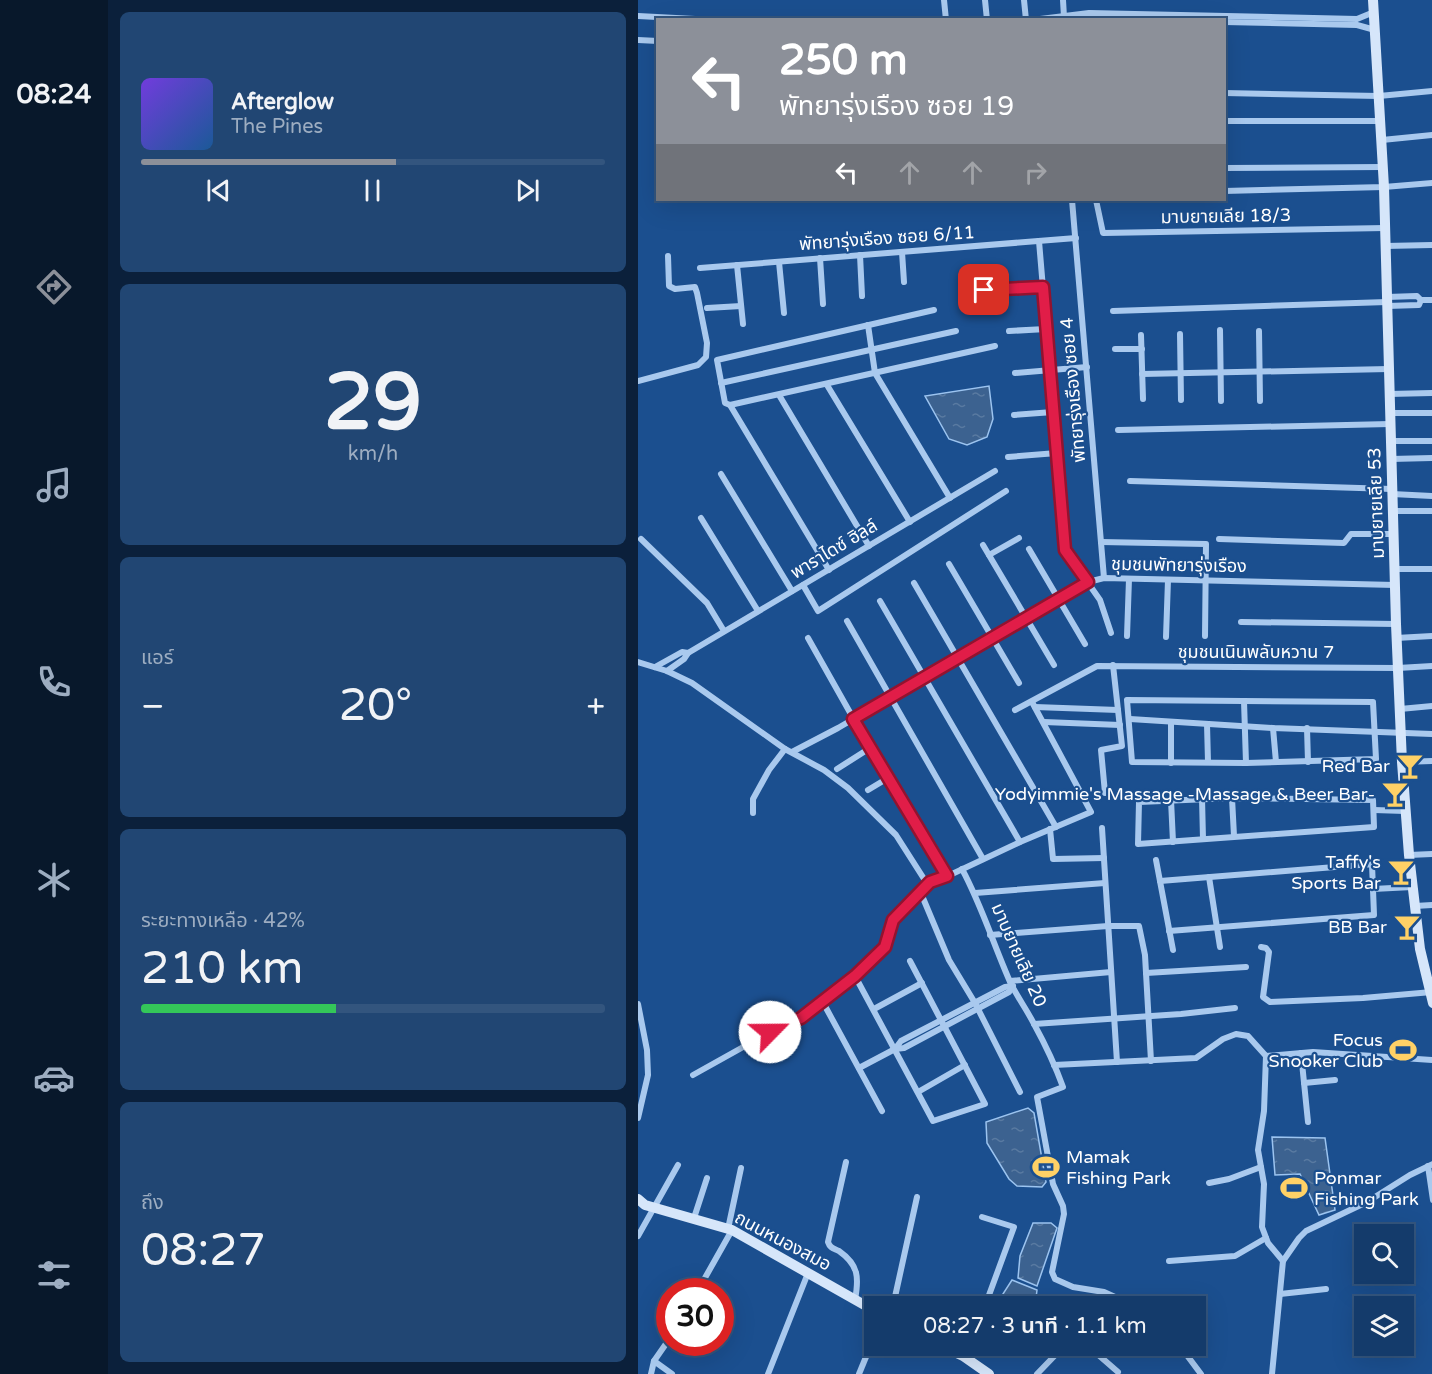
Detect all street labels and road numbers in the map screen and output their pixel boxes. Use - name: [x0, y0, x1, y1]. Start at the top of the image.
- street label: มาบยายเลีย 18/3: [1161, 204, 1291, 228]
- street label: พัทยารุ่งเรือง ซอย 6/11: [798, 221, 976, 255]
- street label: พัทยารุ่งเรือง ซอย 4: [1056, 317, 1090, 463]
- street label: มาบยายเลีย 53: [1363, 447, 1389, 559]
- street label: พาราไดซ์ ฮิลล์: [786, 514, 882, 584]
- street label: ชุมชนพัทยารุ่งเรือง: [1111, 553, 1247, 577]
- street label: ชุมชนเนินพลับหวาน 7: [1178, 641, 1334, 663]
- street label: มาบยายเลีย 20: [986, 900, 1052, 1010]
- street label: ถนนหนองสมอ: [731, 1206, 835, 1276]

